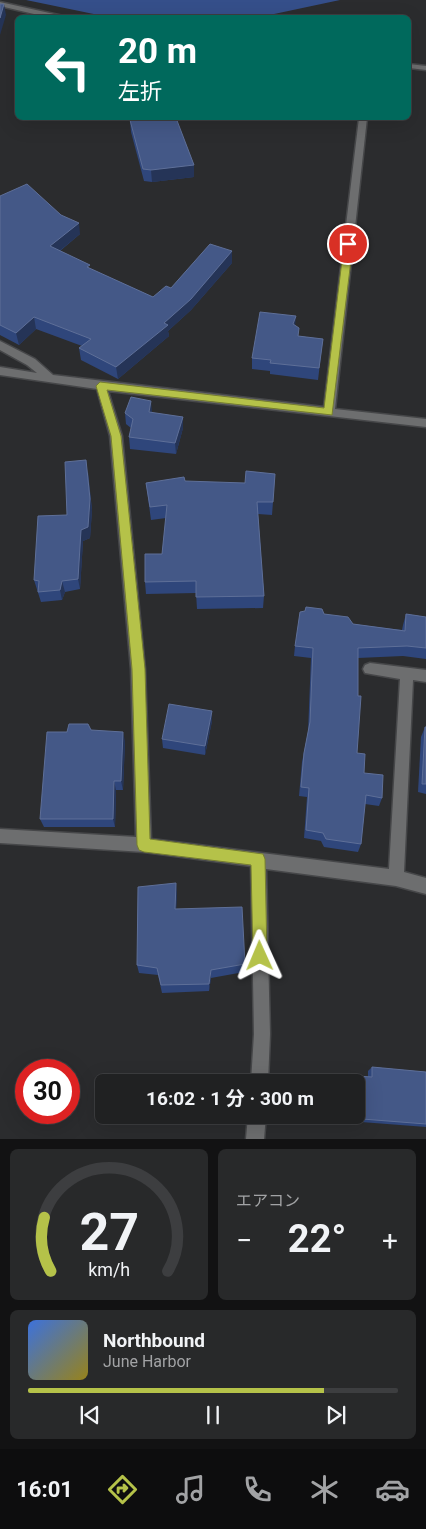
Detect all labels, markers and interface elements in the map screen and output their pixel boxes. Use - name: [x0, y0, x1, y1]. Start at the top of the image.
- text: 20 m: [118, 31, 197, 72]
- icon: left: [35, 35, 100, 100]
- text: 左折: [118, 79, 162, 104]
- pin: [327, 223, 369, 265]
- icon: arrive: [334, 230, 362, 258]
- position arrow: [233, 929, 285, 981]
- speed limit sign: 30: [15, 1059, 80, 1124]
- text: 16:02 · 1 分 · 300 m: [146, 1087, 314, 1110]
- text: エアコン: [236, 1191, 300, 1210]
- text: 27: [79, 1202, 139, 1263]
- text: 22°: [288, 1217, 346, 1261]
- text: −: [236, 1224, 252, 1257]
- text: +: [382, 1224, 398, 1257]
- text: km/h: [88, 1259, 130, 1280]
- text: Northbound: [103, 1329, 205, 1352]
- text: June Harbor: [103, 1352, 191, 1371]
- icon: previous: [76, 1401, 104, 1429]
- icon: pause: [199, 1401, 227, 1429]
- icon: next: [322, 1401, 350, 1429]
- icon: directions: [105, 1472, 140, 1507]
- icon: music: [173, 1472, 208, 1507]
- icon: phone: [240, 1472, 275, 1507]
- icon: climate: [307, 1472, 342, 1507]
- icon: car: [375, 1472, 410, 1507]
- text: 16:01: [16, 1477, 73, 1502]

